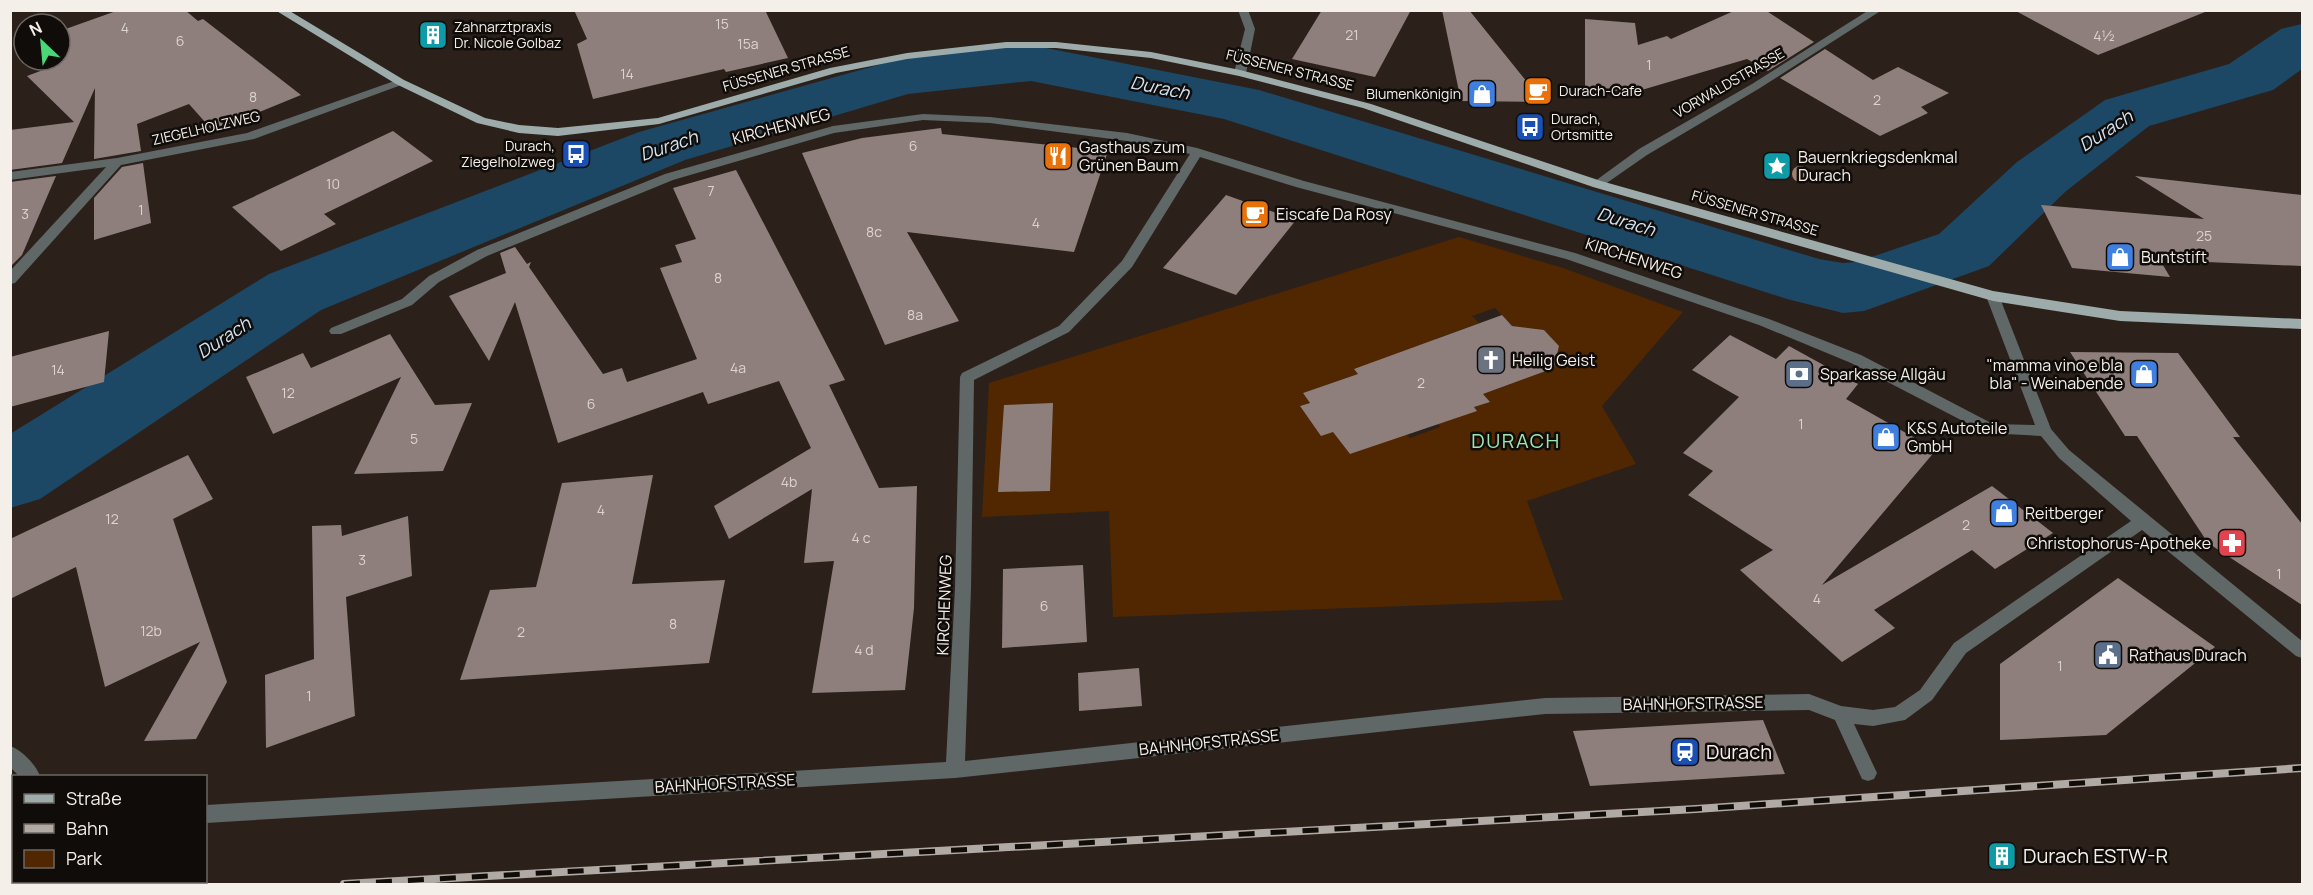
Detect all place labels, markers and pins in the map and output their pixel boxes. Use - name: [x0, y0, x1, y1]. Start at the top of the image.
- place label: Zahnarztpraxis Dr. Nicole Golbaz: [454, 17, 562, 52]
- building icon: Zahnarztpraxis Dr. Nicole Golbaz: [417, 19, 449, 51]
- cafe icon: Durach-Cafe: [1522, 75, 1554, 107]
- shop icon: Blumenkönigin: [1466, 78, 1498, 110]
- place label: Durach-Cafe: [1559, 81, 1642, 100]
- place label: Blumenkönigin: [1366, 84, 1461, 103]
- place label: Durach, Ortsmitte: [1551, 109, 1613, 144]
- bus stop icon: Durach, Ortsmitte: [1514, 111, 1546, 143]
- place label: Durach, Ziegelholzweg: [461, 136, 555, 171]
- place label: Gasthaus zum Grünen Baum: [1079, 136, 1185, 176]
- bus stop icon: Durach, Ziegelholzweg: [560, 138, 592, 170]
- restaurant icon: Gasthaus zum Grünen Baum: [1042, 140, 1074, 172]
- place label: Bauernkriegsdenkmal Durach: [1798, 146, 1958, 186]
- place icon: Bauernkriegsdenkmal Durach: [1761, 150, 1793, 182]
- cafe icon: Eiscafe Da Rosy: [1239, 198, 1271, 230]
- place label: Eiscafe Da Rosy: [1276, 203, 1392, 225]
- shop icon: Buntstift: [2104, 241, 2136, 273]
- place label: Buntstift: [2141, 246, 2207, 268]
- church icon: Heilig Geist: [1475, 344, 1507, 376]
- place label: Heilig Geist: [1512, 349, 1595, 371]
- place label: "mamma vino e bla bla" - Weinabende: [1986, 354, 2123, 394]
- bank icon: Sparkasse Allgäu: [1783, 358, 1815, 390]
- shop icon: "mamma vino e bla bla" - Weinabende: [2128, 358, 2160, 390]
- place label: Sparkasse Allgäu: [1820, 363, 1946, 385]
- place label: K&S Autoteile GmbH: [1907, 417, 2007, 457]
- shop icon: K&S Autoteile GmbH: [1870, 421, 1902, 453]
- shop icon: Reitberger: [1988, 497, 2020, 529]
- place label: Reitberger: [2025, 502, 2104, 524]
- pharmacy icon: Christophorus-Apotheke: [2216, 527, 2248, 559]
- place label: Christophorus-Apotheke: [2027, 532, 2211, 554]
- public building icon: Rathaus Durach: [2092, 639, 2124, 671]
- place label: Rathaus Durach: [2129, 644, 2247, 666]
- station icon: Durach: [1669, 736, 1701, 768]
- place label: Durach: [1706, 738, 1772, 765]
- building icon: Durach ESTW-R: [1986, 840, 2018, 872]
- place label: Durach ESTW-R: [2023, 842, 2168, 869]

